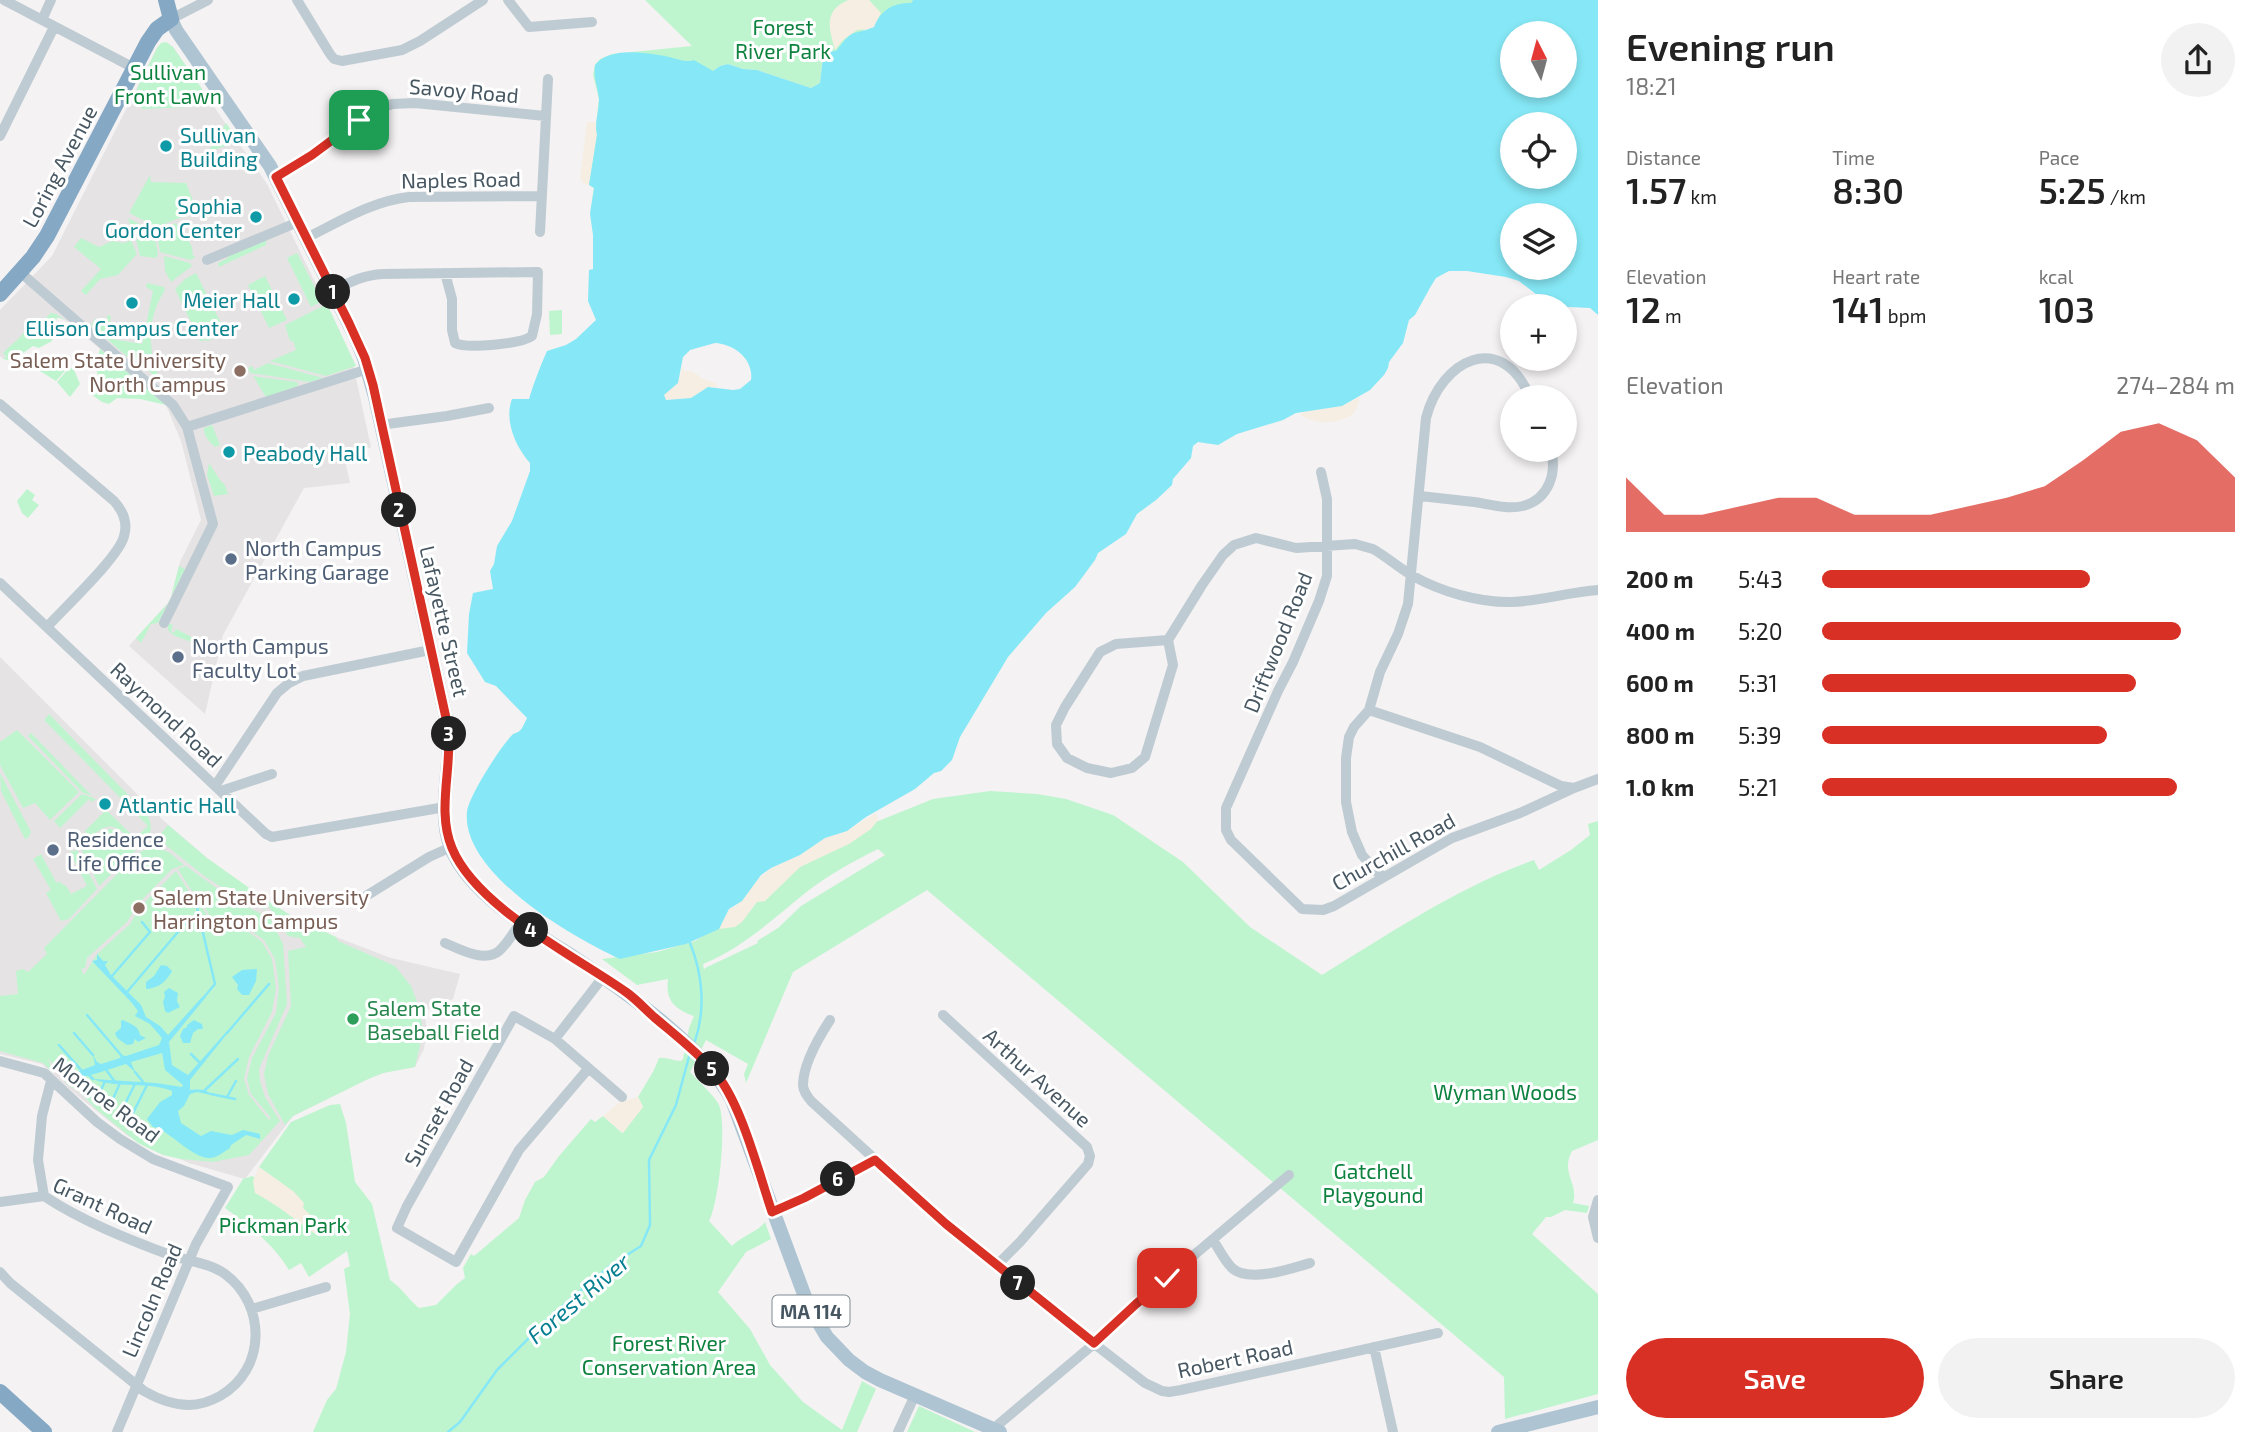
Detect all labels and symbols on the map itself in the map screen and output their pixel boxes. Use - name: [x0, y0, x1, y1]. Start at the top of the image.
- park label: Forest River Park: [735, 14, 831, 63]
- north arrow: [1500, 21, 1577, 98]
- park label: Sullivan Front Lawn: [114, 59, 222, 108]
- street label: Savoy Road: [408, 73, 520, 107]
- pin: [329, 90, 389, 150]
- street label: Loring Avenue: [16, 101, 102, 231]
- place label: Sullivan Building: [180, 122, 258, 171]
- marker: Sullivan Building: [158, 138, 174, 154]
- street label: Naples Road: [401, 165, 521, 193]
- place label: Sophia Gordon Center: [105, 193, 243, 242]
- marker: Sophia Gordon Center: [248, 209, 264, 225]
- pin: 1: [316, 274, 350, 310]
- place label: Meier Hall: [183, 287, 281, 312]
- marker: Meier Hall: [286, 291, 302, 307]
- marker: Ellison Campus Center: [124, 295, 140, 311]
- place label: Ellison Campus Center: [25, 315, 239, 340]
- place label: Salem State University North Campus: [10, 347, 226, 396]
- marker: Salem State University North Campus: [232, 363, 248, 379]
- place label: Peabody Hall: [243, 440, 368, 465]
- marker: Peabody Hall: [221, 444, 237, 460]
- pin: 2: [382, 492, 416, 528]
- place label: North Campus Parking Garage: [245, 535, 389, 584]
- street label: Lafayette Street: [415, 543, 475, 699]
- marker: North Campus Parking Garage: [223, 551, 239, 567]
- street label: Driftwood Road: [1237, 568, 1317, 716]
- place label: North Campus Faculty Lot: [192, 633, 329, 682]
- marker: North Campus Faculty Lot: [170, 649, 186, 665]
- street label: Raymond Road: [106, 656, 228, 772]
- pin: 3: [432, 716, 466, 752]
- place label: Atlantic Hall: [119, 792, 237, 817]
- marker: Atlantic Hall: [97, 796, 113, 812]
- street label: Churchill Road: [1327, 807, 1459, 895]
- place label: Residence Life Office: [67, 826, 164, 875]
- marker: Residence Life Office: [45, 842, 61, 858]
- place label: Salem State University Harrington Campus: [153, 884, 369, 933]
- marker: Salem State University Harrington Campus: [131, 900, 147, 916]
- pin: 4: [514, 912, 548, 948]
- place label: Salem State Baseball Field: [367, 995, 500, 1044]
- marker: Salem State Baseball Field: [345, 1011, 361, 1027]
- street label: Arthur Avenue: [979, 1022, 1097, 1132]
- street label: Monroe Road: [49, 1051, 165, 1147]
- pin: 5: [694, 1052, 730, 1086]
- street label: Sunset Road: [398, 1054, 478, 1170]
- park label: Wyman Woods: [1433, 1079, 1577, 1104]
- park label: Gatchell Playgound: [1323, 1158, 1423, 1207]
- pin: 6: [820, 1162, 856, 1196]
- street label: Grant Road: [50, 1171, 156, 1239]
- park label: Pickman Park: [219, 1212, 347, 1237]
- street label: Lincoln Road: [116, 1239, 186, 1361]
- water label: Forest River: [521, 1246, 636, 1349]
- pin: [1137, 1248, 1197, 1308]
- pin: 7: [1000, 1266, 1036, 1300]
- road number: MA 114: [772, 1296, 850, 1326]
- park label: Forest River Conservation Area: [582, 1330, 756, 1379]
- street label: Robert Road: [1175, 1334, 1295, 1382]

